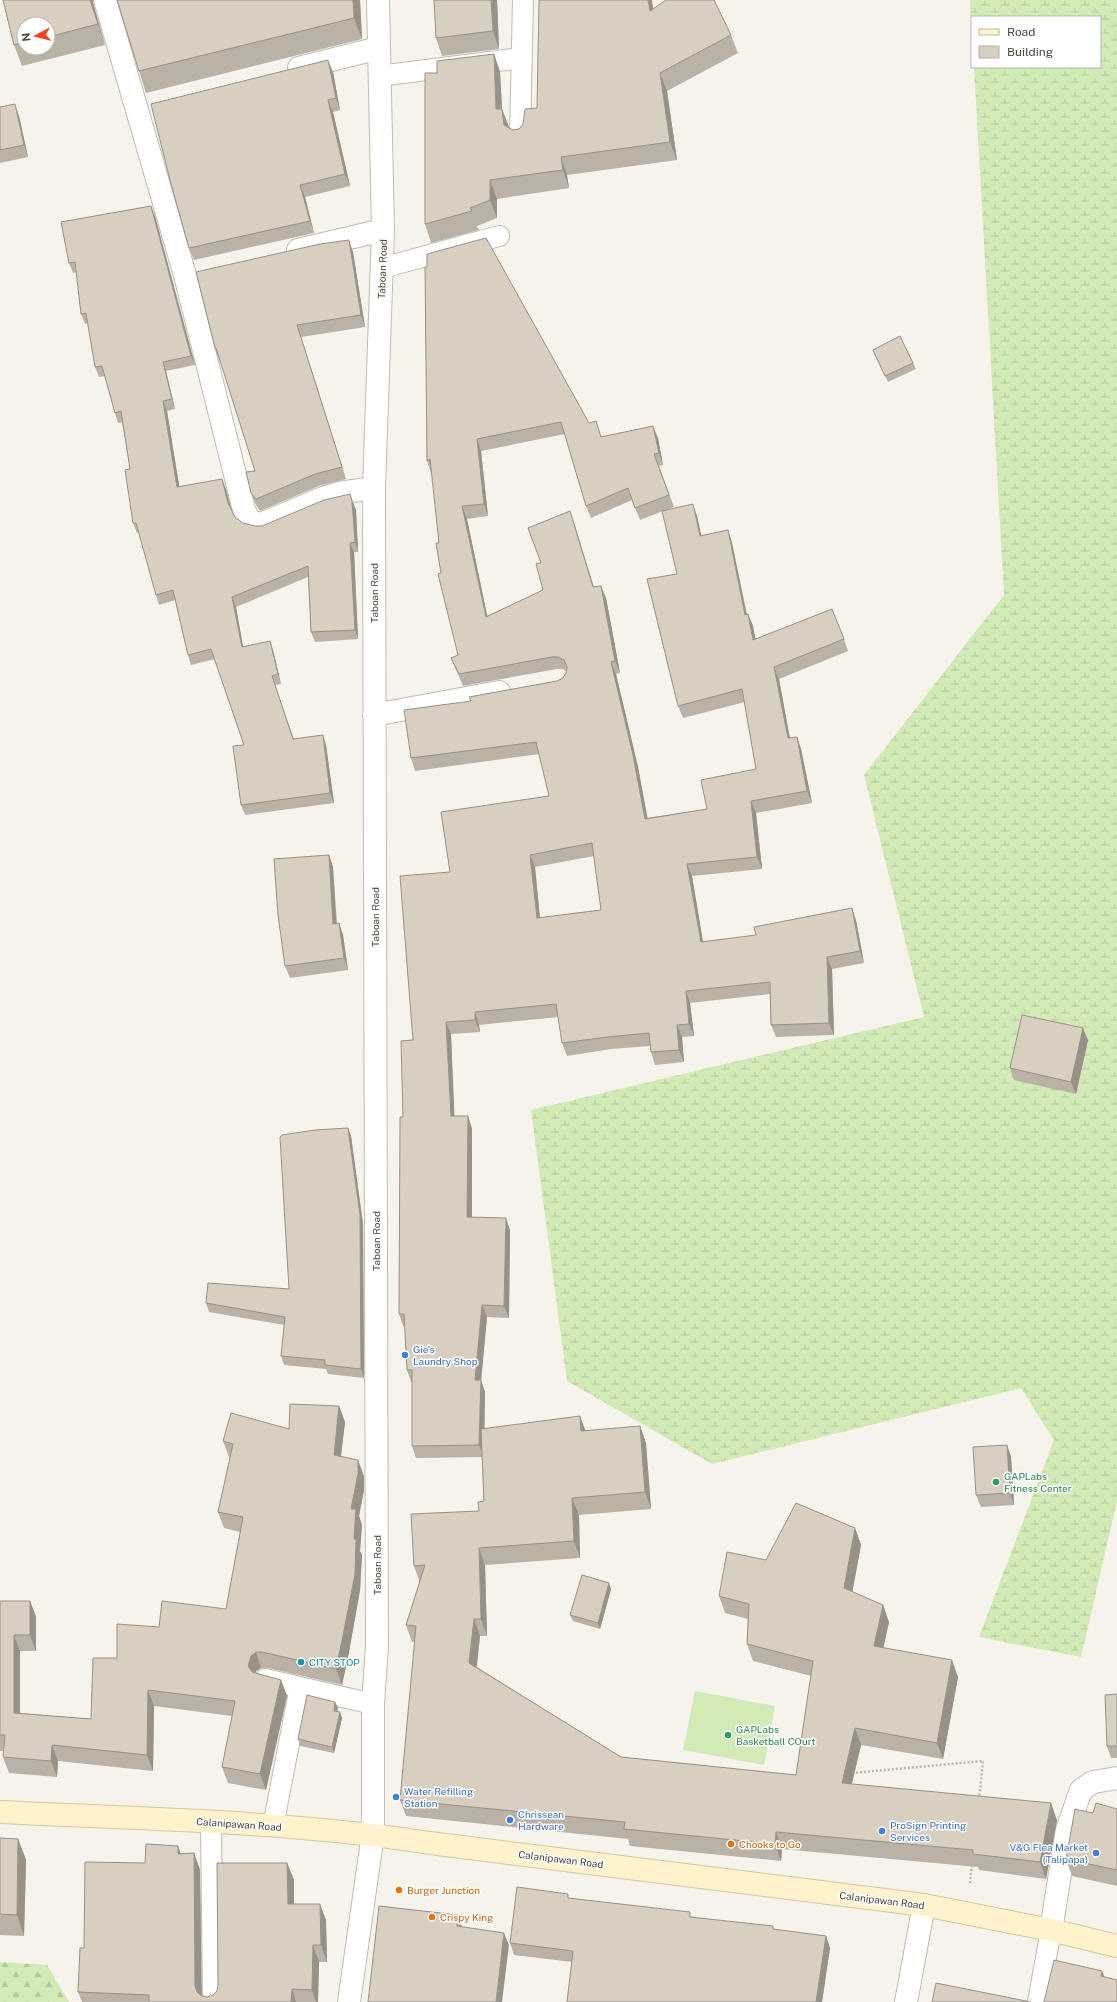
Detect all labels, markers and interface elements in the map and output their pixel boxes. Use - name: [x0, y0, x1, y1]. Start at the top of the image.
- north arrow: [16, 16, 56, 56]
- legend: [971, 16, 1101, 68]
- text: Road: [1007, 25, 1035, 39]
- text: N: [20, 32, 33, 42]
- text: Building: [1007, 45, 1053, 59]
- street label: Taboan Road: [375, 239, 389, 299]
- street label: Taboan Road: [368, 563, 380, 623]
- street label: Taboan Road: [369, 887, 381, 947]
- street label: Taboan Road: [370, 1211, 382, 1271]
- place label: Gie's Laundry Shop: [413, 1343, 478, 1367]
- marker: Gie's Laundry Shop: [400, 1350, 410, 1360]
- place label: GAPLabs Fitness Center: [1004, 1470, 1072, 1494]
- marker: GAPLabs Fitness Center: [991, 1477, 1001, 1487]
- street label: Taboan Road: [371, 1535, 383, 1595]
- place label: CITY STOP: [309, 1656, 360, 1668]
- marker: CITY STOP: [296, 1657, 306, 1667]
- place label: GAPLabs Basketball COurt: [736, 1723, 816, 1747]
- marker: GAPLabs Basketball COurt: [723, 1730, 733, 1740]
- place label: Water Refilling Station: [404, 1785, 473, 1809]
- marker: Water Refilling Station: [391, 1792, 401, 1802]
- place label: Chrissean Hardware: [518, 1808, 564, 1832]
- street label: Calanipawan Road: [196, 1815, 282, 1833]
- marker: Chrissean Hardware: [505, 1815, 515, 1825]
- place label: ProSign Printing Services: [890, 1819, 966, 1843]
- marker: ProSign Printing Services: [877, 1826, 887, 1836]
- place label: Chooks to Go: [739, 1838, 801, 1850]
- marker: Chooks to Go: [726, 1839, 736, 1849]
- place label: V&G Flea Market (Talipapa): [1009, 1841, 1088, 1865]
- street label: Calanipawan Road: [518, 1848, 604, 1870]
- marker: V&G Flea Market (Talipapa): [1091, 1848, 1101, 1858]
- place label: Burger Junction: [407, 1884, 480, 1896]
- marker: Burger Junction: [394, 1885, 404, 1895]
- street label: Calanipawan Road: [839, 1889, 925, 1911]
- place label: Crispy King: [440, 1911, 493, 1923]
- marker: Crispy King: [427, 1912, 437, 1922]

